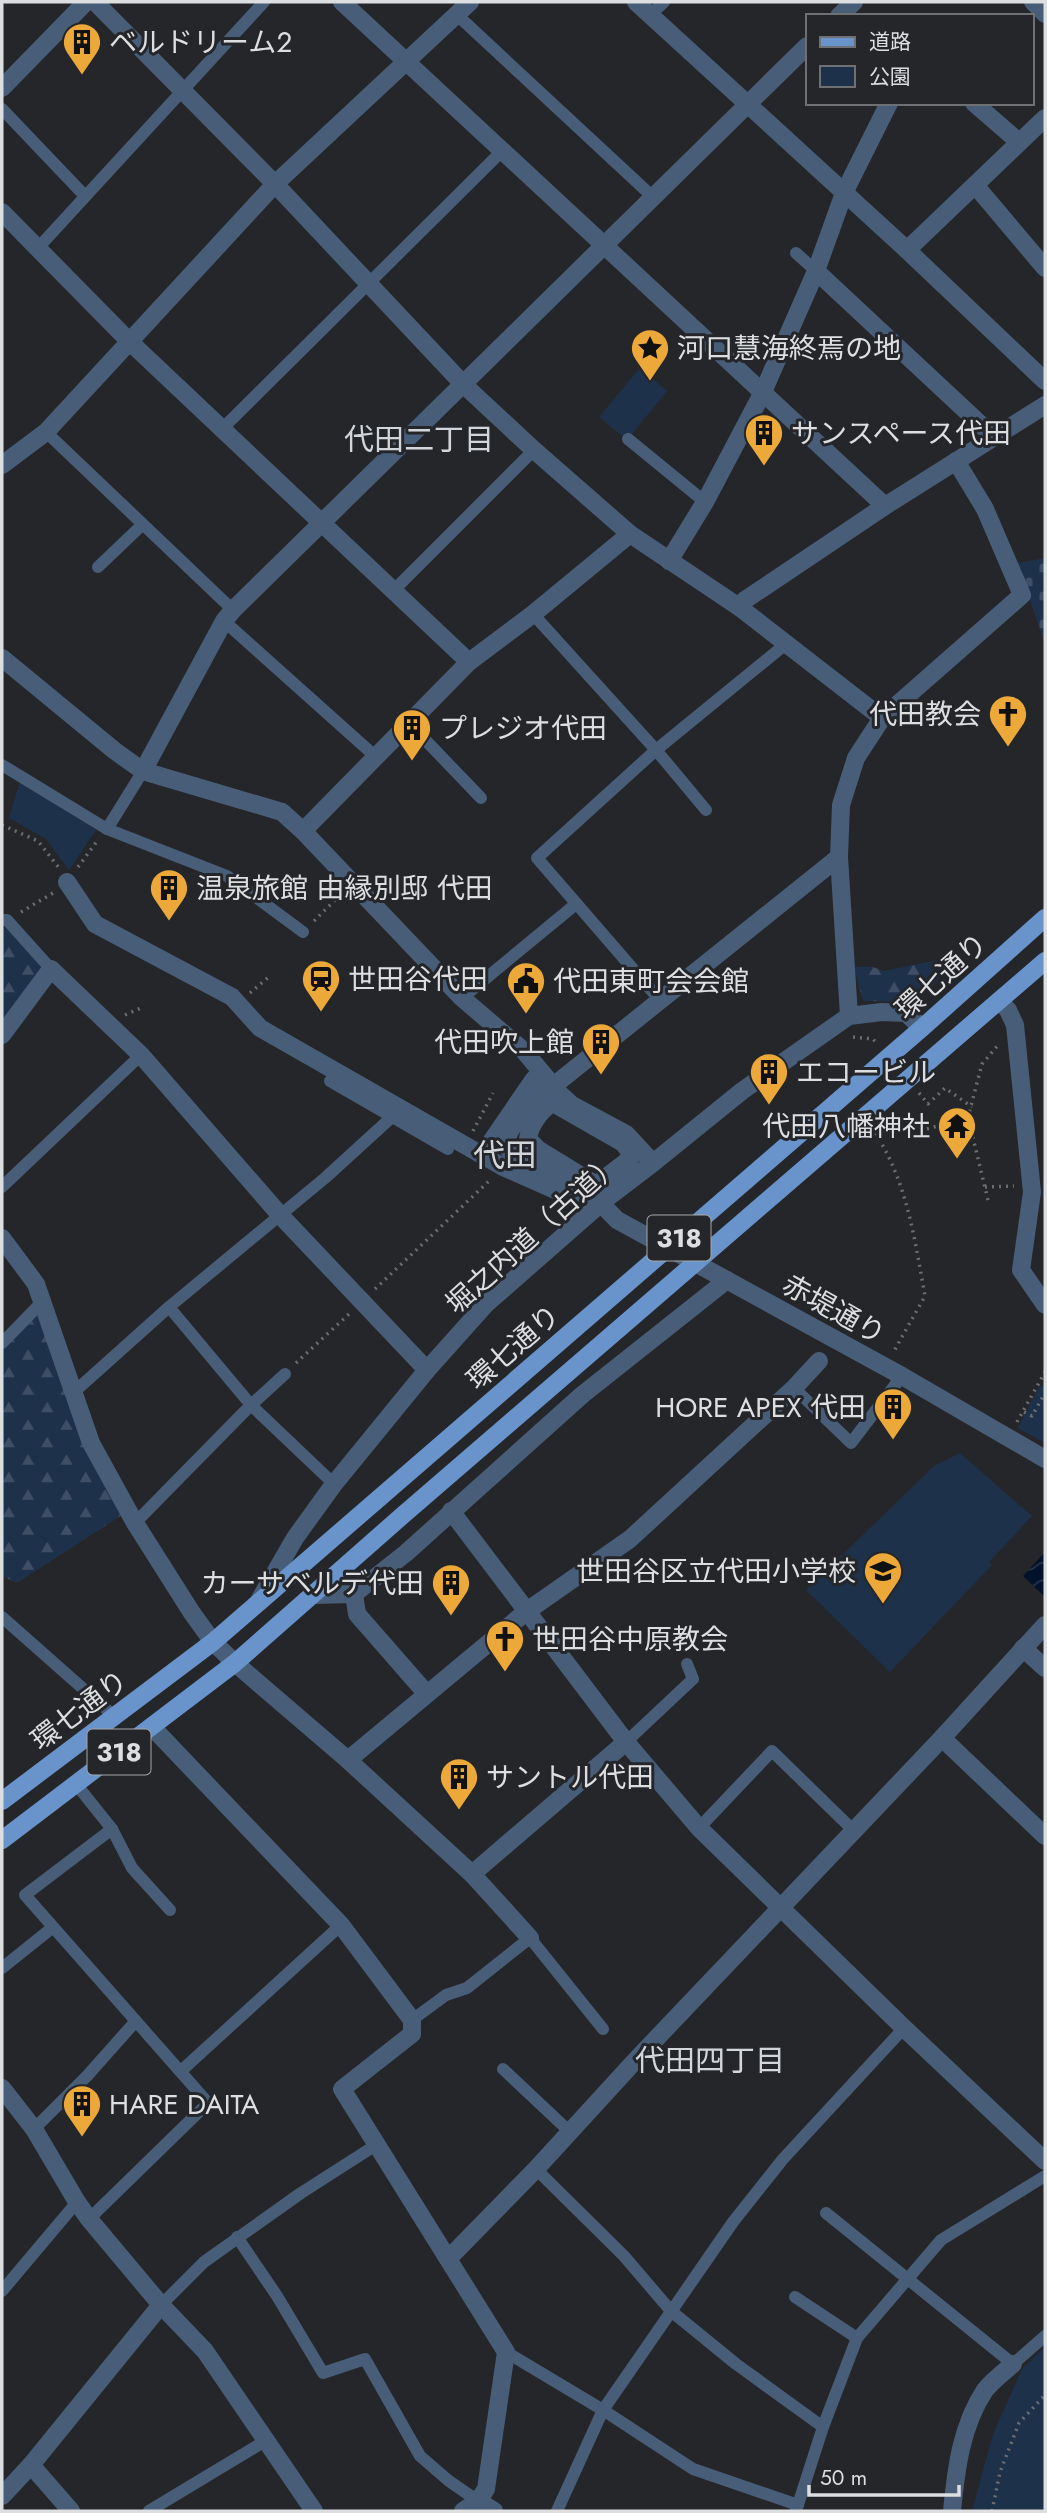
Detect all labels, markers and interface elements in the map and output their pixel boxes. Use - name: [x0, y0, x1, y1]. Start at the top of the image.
- legend: [806, 14, 1033, 105]
- building icon: ベルドリーム２: [61, 21, 103, 76]
- place label: ベルドリーム２: [109, 22, 292, 63]
- text: 道路: [869, 27, 911, 57]
- text: 公園: [869, 62, 911, 92]
- place icon: 河口慧海終焉の地: [629, 327, 671, 382]
- place label: 河口慧海終焉の地: [677, 328, 901, 369]
- building icon: サンスペース代田: [743, 412, 785, 467]
- place label: サンスペース代田: [791, 413, 1011, 454]
- district label: 代田二丁目: [344, 418, 494, 461]
- church icon: 代田教会: [987, 693, 1029, 748]
- place label: 代田教会: [869, 694, 981, 735]
- building icon: プレジオ代田: [391, 707, 433, 762]
- place label: プレジオ代田: [439, 708, 607, 749]
- building icon: 温泉旅館 由縁別邸 代田: [148, 867, 190, 922]
- place label: 温泉旅館 由縁別邸 代田: [196, 868, 493, 909]
- street label: 環七通り: [886, 924, 997, 1029]
- station icon: 世田谷代田: [300, 958, 342, 1013]
- place label: 世田谷代田: [348, 959, 488, 1000]
- public building icon: 代田東町会会館: [505, 960, 547, 1015]
- place label: 代田東町会会館: [553, 961, 749, 1002]
- building icon: 代田吹上館: [580, 1021, 622, 1076]
- place label: 代田吹上館: [434, 1022, 574, 1063]
- building icon: エコービル: [748, 1051, 790, 1106]
- place label: エコービル: [796, 1052, 936, 1093]
- temple icon: 代田八幡神社: [936, 1105, 978, 1160]
- place label: 代田八幡神社: [762, 1106, 930, 1147]
- district label: 代田: [473, 1132, 537, 1178]
- street label: 堀之内道（古道）: [436, 1143, 630, 1324]
- road number: 318: [648, 1216, 710, 1260]
- street label: 赤堤通り: [775, 1264, 893, 1355]
- street label: 環七通り: [458, 1295, 569, 1400]
- building icon: HORE APEX 代田: [872, 1386, 914, 1441]
- place label: HORE APEX 代田: [655, 1387, 866, 1428]
- school or university icon: 世田谷区立代田小学校: [862, 1550, 904, 1605]
- place label: 世田谷区立代田小学校: [576, 1551, 856, 1592]
- building icon: カーサベルデ代田: [430, 1562, 472, 1617]
- place label: カーサベルデ代田: [201, 1563, 424, 1604]
- church icon: 世田谷中原教会: [484, 1618, 526, 1673]
- place label: 世田谷中原教会: [532, 1619, 728, 1660]
- street label: 環七通り: [22, 1660, 136, 1760]
- road number: 318: [88, 1730, 150, 1774]
- building icon: サントル代田: [438, 1756, 480, 1811]
- place label: サントル代田: [486, 1757, 654, 1798]
- district label: 代田四丁目: [635, 2039, 785, 2082]
- building icon: HARE DAITA: [61, 2083, 103, 2138]
- place label: HARE DAITA: [109, 2084, 260, 2125]
- scale bar: [809, 2454, 960, 2498]
- text: 50 m: [820, 2463, 867, 2493]

